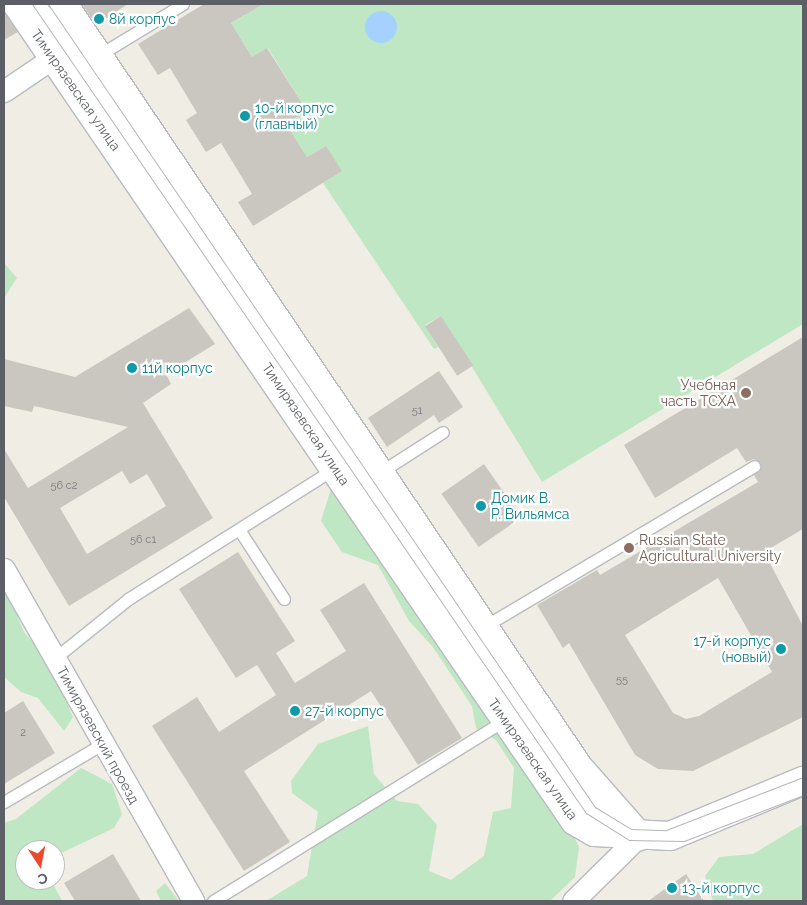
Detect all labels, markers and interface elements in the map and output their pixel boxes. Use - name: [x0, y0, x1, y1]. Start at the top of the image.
- place label: 8й корпус: [109, 11, 176, 27]
- marker: 8й корпус: [93, 13, 105, 25]
- street label: Тимирязевская улица: [28, 26, 124, 154]
- place label: 10-й корпус (главный): [255, 100, 334, 132]
- marker: 10-й корпус (главный): [239, 110, 251, 122]
- street label: Тимирязевская улица: [259, 359, 353, 489]
- place label: 11й корпус: [142, 360, 213, 376]
- marker: 11й корпус: [126, 362, 138, 374]
- place label: Учебная часть ТСХА: [660, 377, 736, 410]
- marker: Учебная часть ТСХА: [740, 387, 752, 399]
- house number: 51: [412, 404, 422, 418]
- house number: 56 с2: [50, 479, 78, 493]
- place label: Домик В. Р. Вильямса: [491, 490, 569, 522]
- marker: Домик В. Р. Вильямса: [475, 500, 487, 512]
- place label: Russian State Agricultural University: [639, 532, 782, 564]
- house number: 56 с1: [130, 533, 156, 547]
- marker: Russian State Agricultural University: [623, 542, 635, 554]
- place label: 17-й корпус (новый): [693, 633, 771, 666]
- marker: 17-й корпус (новый): [775, 643, 787, 655]
- street label: Тимирязевский проезд: [53, 663, 143, 807]
- house number: 55: [616, 673, 628, 687]
- street label: Тимирязевская улица: [485, 695, 581, 823]
- place label: 27-й корпус: [305, 703, 384, 719]
- marker: 27-й корпус: [289, 705, 301, 717]
- house number: 2: [20, 726, 26, 740]
- north arrow: [15, 840, 65, 890]
- text: С: [36, 870, 49, 888]
- place label: 13-й корпус: [682, 880, 760, 896]
- marker: 13-й корпус: [666, 882, 678, 894]

